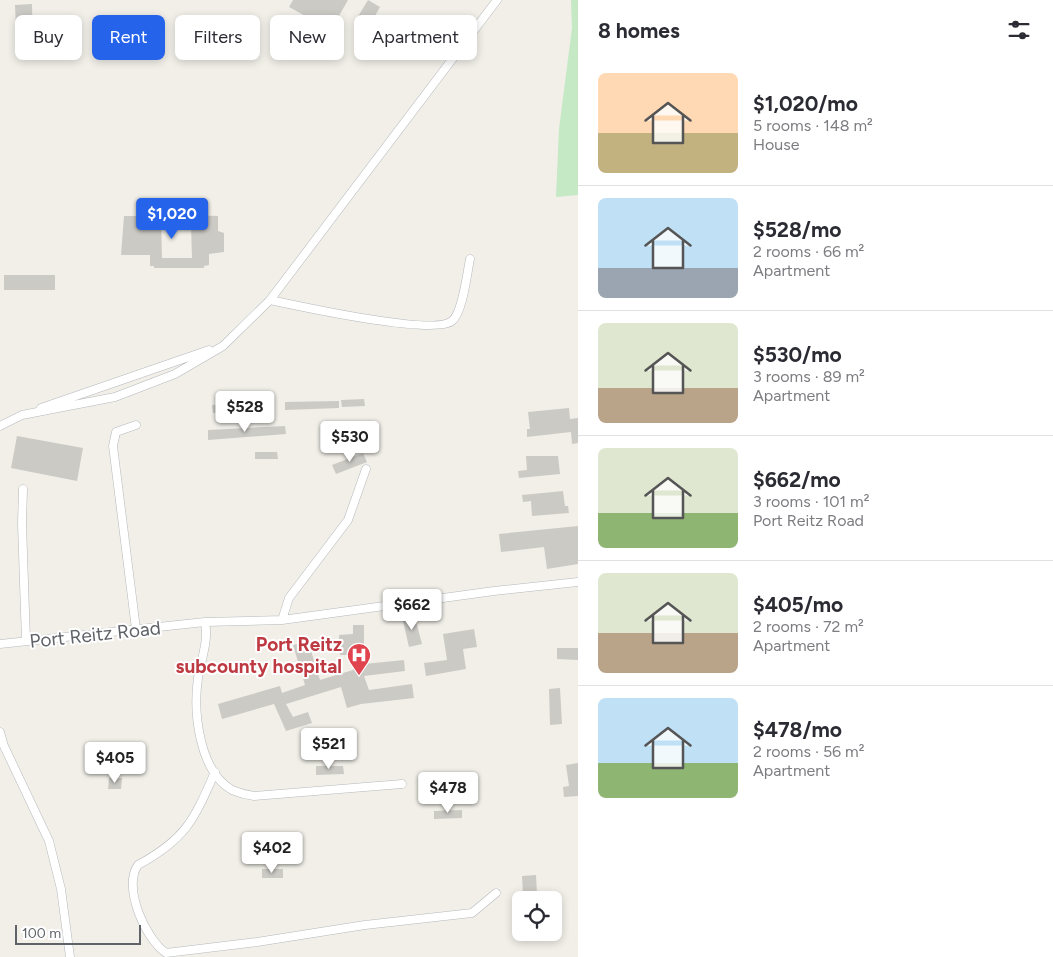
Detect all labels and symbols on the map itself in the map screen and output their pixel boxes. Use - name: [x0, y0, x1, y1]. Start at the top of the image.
- pin: $1,020: [131, 198, 213, 240]
- pin: $528: [215, 390, 275, 433]
- pin: $530: [320, 420, 380, 463]
- pin: $662: [382, 588, 442, 631]
- street label: Port Reitz Road: [28, 616, 162, 653]
- place label: Port Reitz subcounty hospital: [176, 633, 342, 678]
- hospital icon: Port Reitz subcounty hospital: [346, 642, 372, 676]
- pin: $521: [299, 728, 359, 770]
- pin: $405: [85, 742, 145, 784]
- pin: $478: [418, 772, 478, 814]
- pin: $402: [242, 832, 302, 874]
- scale bar: [15, 922, 141, 945]

